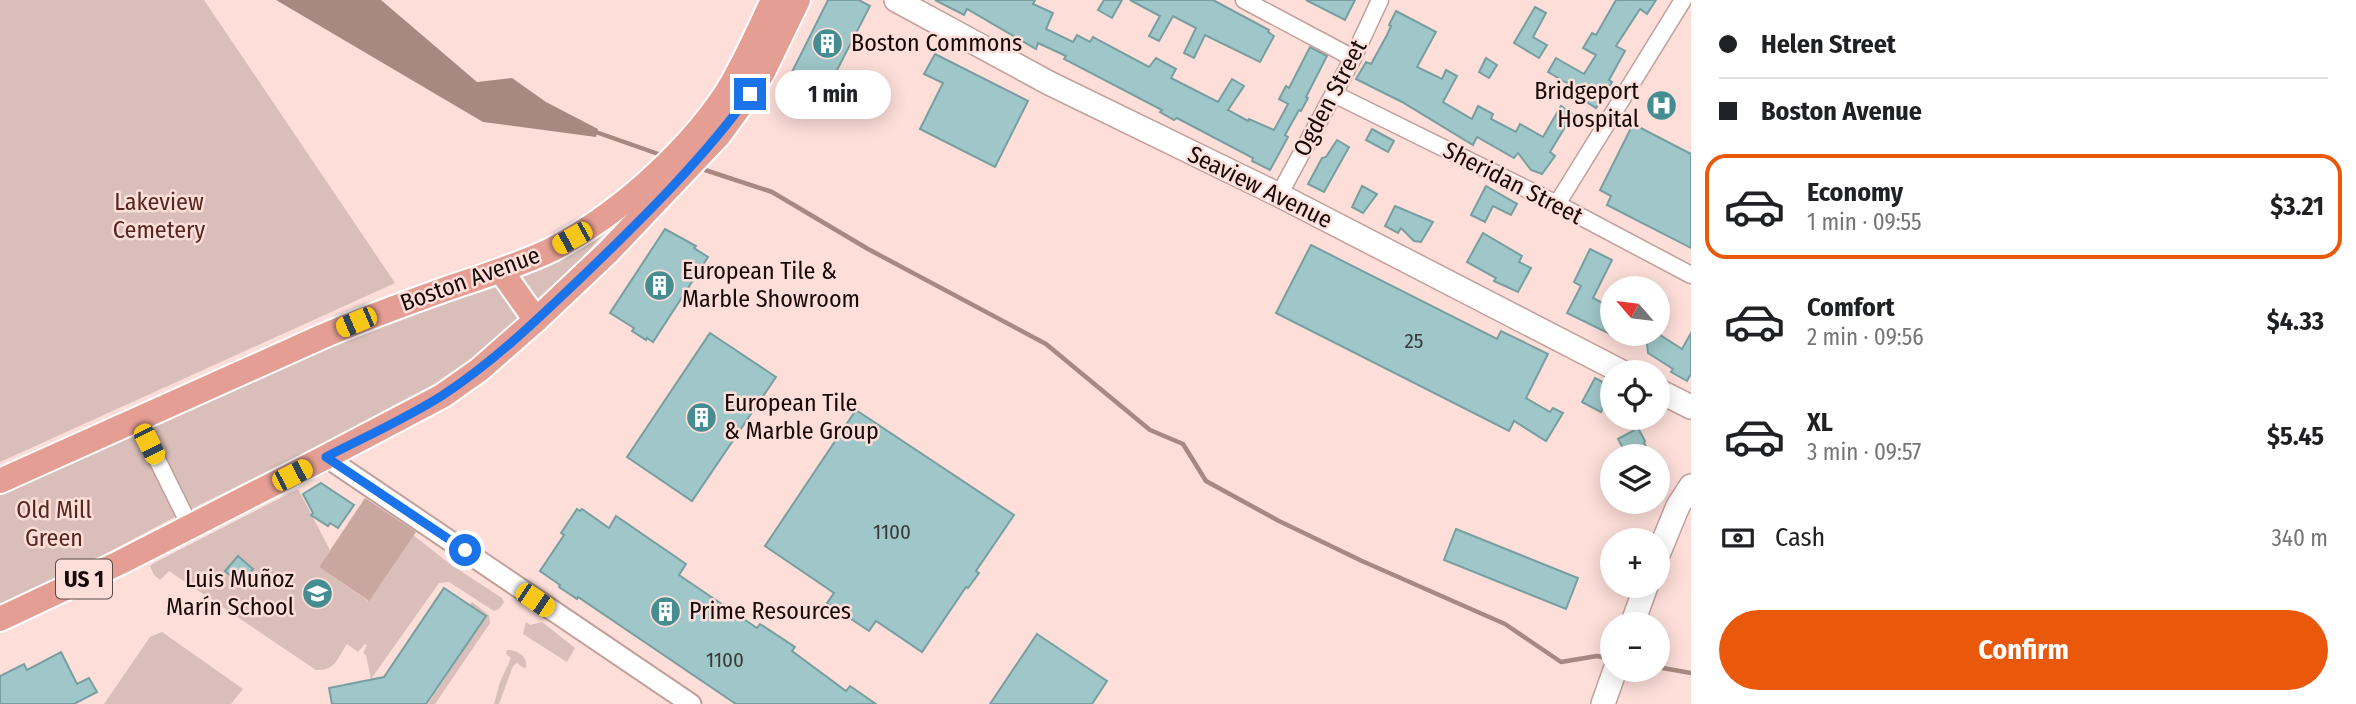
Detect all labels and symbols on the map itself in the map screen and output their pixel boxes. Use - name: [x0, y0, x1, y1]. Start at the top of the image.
- building icon: Boston Commons: [811, 26, 845, 60]
- place label: Boston Commons: [851, 29, 1022, 57]
- street label: Ogden Street: [1288, 35, 1372, 161]
- callout: 1 min: [774, 70, 890, 119]
- place label: Bridgeport Hospital: [1534, 77, 1639, 133]
- route end: [734, 78, 766, 110]
- hospital icon: Bridgeport Hospital: [1645, 88, 1679, 122]
- street label: Sheridan Street: [1439, 136, 1588, 230]
- street label: Seaview Avenue: [1183, 140, 1337, 234]
- park label: Lakeview Cemetery: [113, 188, 205, 244]
- car: [549, 219, 596, 257]
- street label: Boston Avenue: [396, 241, 544, 317]
- place label: European Tile & Marble Showroom: [682, 257, 860, 313]
- building icon: European Tile & Marble Showroom: [642, 268, 676, 302]
- north arrow: [1600, 276, 1670, 346]
- car: [333, 304, 380, 340]
- house number: 25: [1405, 328, 1423, 354]
- place label: European Tile & Marble Group: [724, 389, 879, 445]
- building icon: European Tile & Marble Group: [684, 400, 718, 434]
- car: [131, 421, 168, 467]
- car: [269, 456, 316, 494]
- park label: Old Mill Green: [16, 496, 92, 552]
- house number: 1100: [873, 519, 911, 545]
- route start: [449, 534, 481, 566]
- road number: US 1: [56, 559, 112, 598]
- place label: Luis Muñoz Marín School: [166, 565, 294, 621]
- school or university icon: Luis Muñoz Marín School: [300, 576, 334, 610]
- car: [512, 580, 559, 620]
- building icon: Prime Resources: [649, 594, 683, 628]
- place label: Prime Resources: [689, 597, 851, 625]
- house number: 1100: [706, 647, 744, 673]

